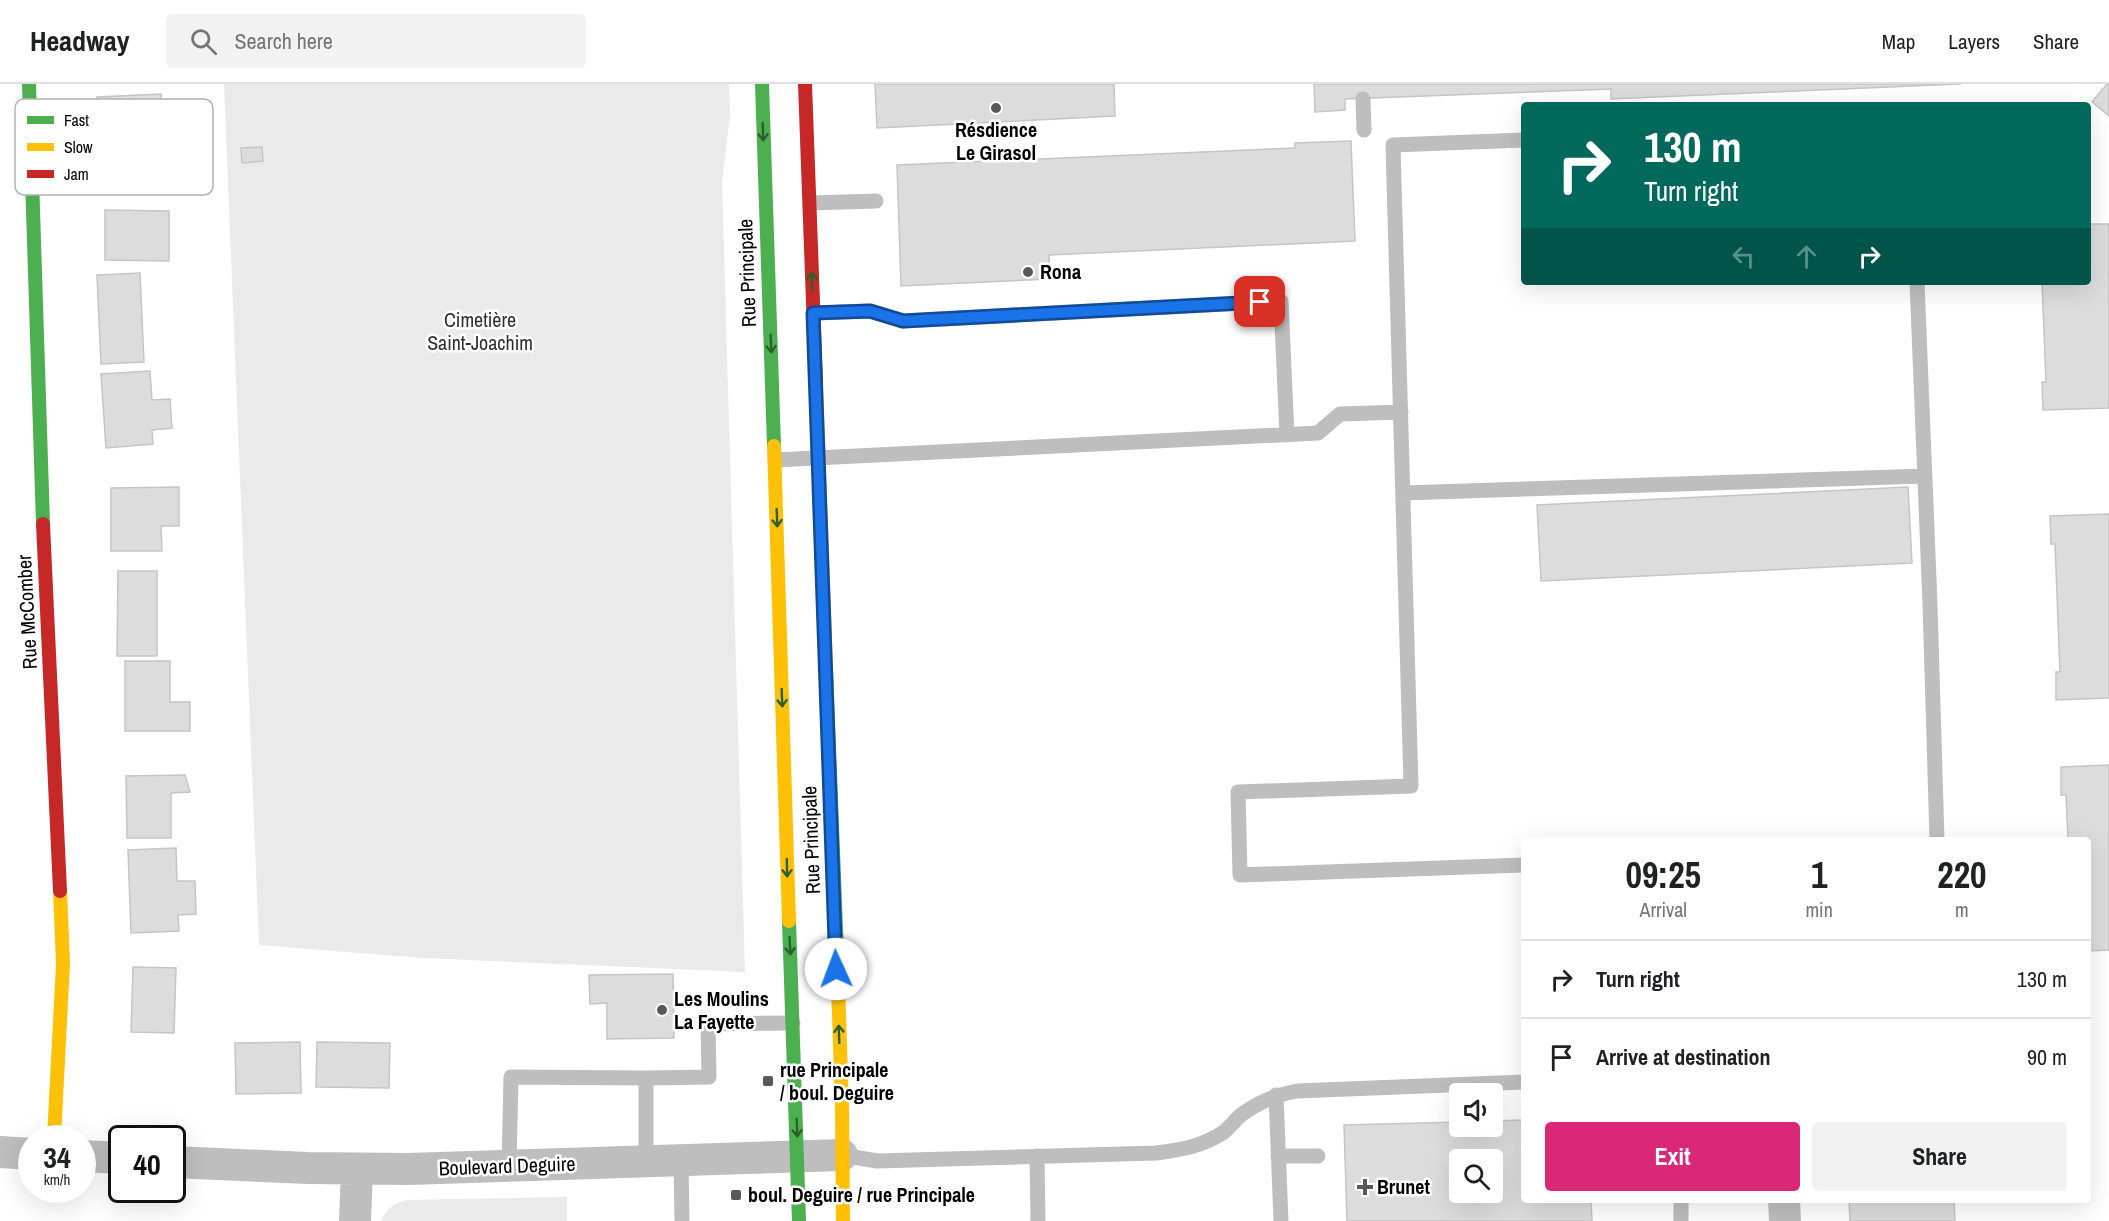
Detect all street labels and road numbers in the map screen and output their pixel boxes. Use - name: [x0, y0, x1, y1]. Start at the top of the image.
- street label: Rue Principale: [731, 218, 762, 328]
- street label: Rue McComber: [10, 553, 43, 670]
- street label: Rue Principale: [795, 785, 826, 895]
- street label: Boulevard Deguire: [438, 1150, 576, 1181]

